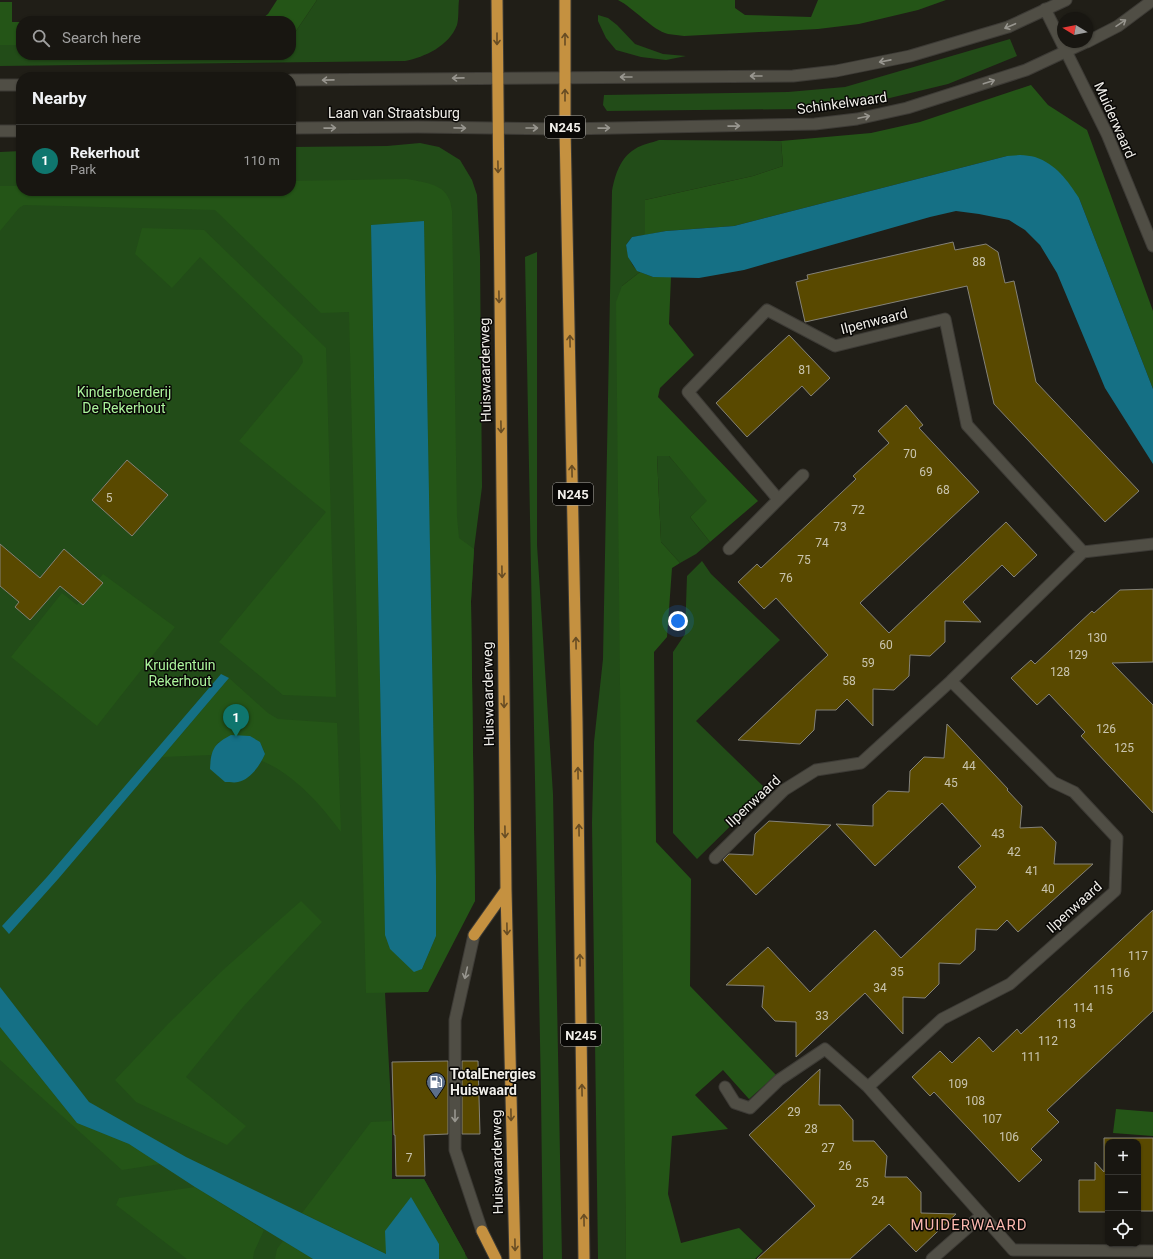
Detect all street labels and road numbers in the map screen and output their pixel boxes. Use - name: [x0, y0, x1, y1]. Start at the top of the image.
- street label: Muiderwaard: [1091, 79, 1139, 161]
- street label: Schinkelwaard: [796, 89, 888, 117]
- street label: Laan van Straatsburg: [328, 105, 460, 121]
- road number: N245: [545, 116, 585, 138]
- street label: Ilpenwaard: [839, 305, 909, 337]
- street label: Huiswaarderweg: [476, 318, 494, 422]
- road number: N245: [553, 483, 593, 505]
- street label: Huiswaarderweg: [479, 642, 497, 746]
- street label: Ilpenwaard: [722, 772, 784, 830]
- street label: Ilpenwaard: [1043, 878, 1105, 936]
- road number: N245: [561, 1024, 601, 1046]
- street label: Huiswaarderweg: [488, 1110, 506, 1214]

